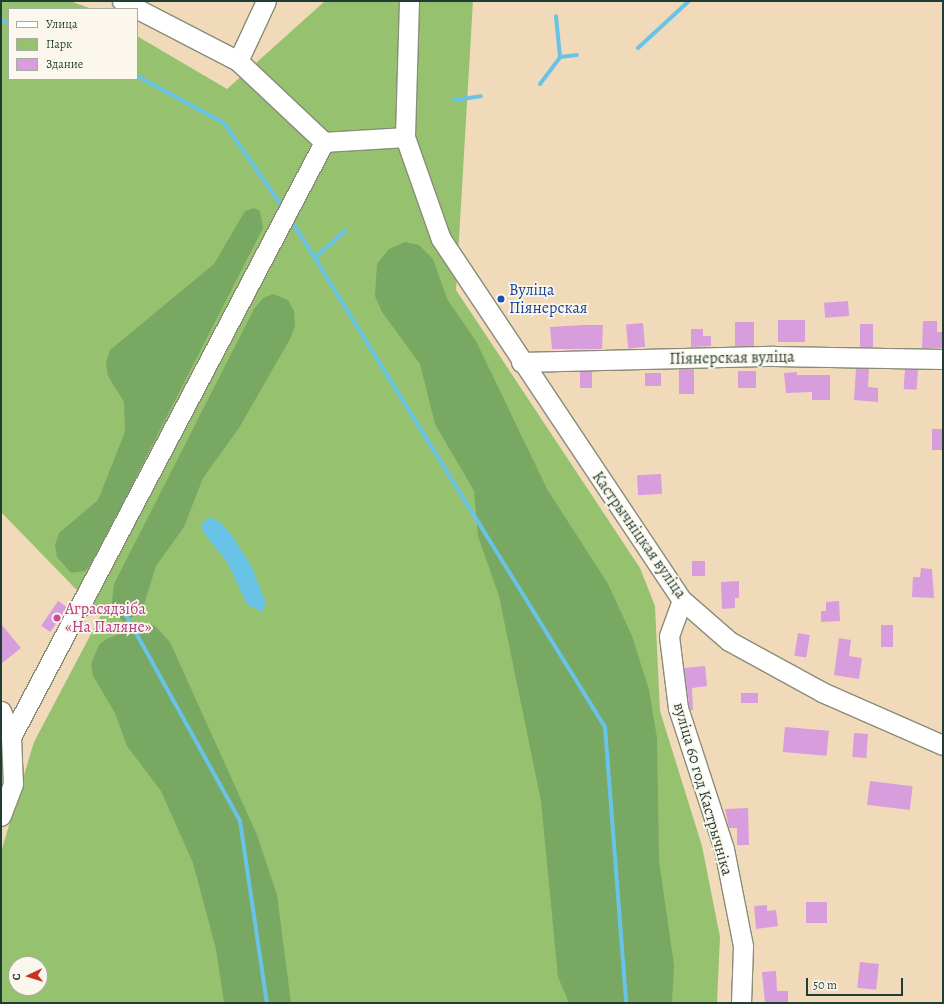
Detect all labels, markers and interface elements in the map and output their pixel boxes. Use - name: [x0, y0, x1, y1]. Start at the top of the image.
- legend: [8, 8, 138, 80]
- text: Улица: [46, 16, 77, 32]
- text: Парк: [46, 36, 72, 52]
- text: Здание: [46, 56, 83, 72]
- place label: Вуліца Піянерская: [509, 280, 587, 318]
- marker: Вуліца Піянерская: [496, 294, 506, 304]
- street label: Піянерская вуліца: [669, 347, 795, 369]
- street label: Кастрычніцкая вуліца: [588, 468, 690, 602]
- place label: Аграсядзіба «На Паляне»: [65, 599, 152, 637]
- marker: Аграсядзіба «На Паляне»: [52, 613, 62, 623]
- street label: вуліца 60 год Кастрычніка: [669, 700, 737, 878]
- north arrow: [8, 956, 48, 996]
- scale bar: [808, 970, 905, 996]
- text: С: [9, 973, 24, 981]
- text: 50 m: [813, 977, 837, 993]

